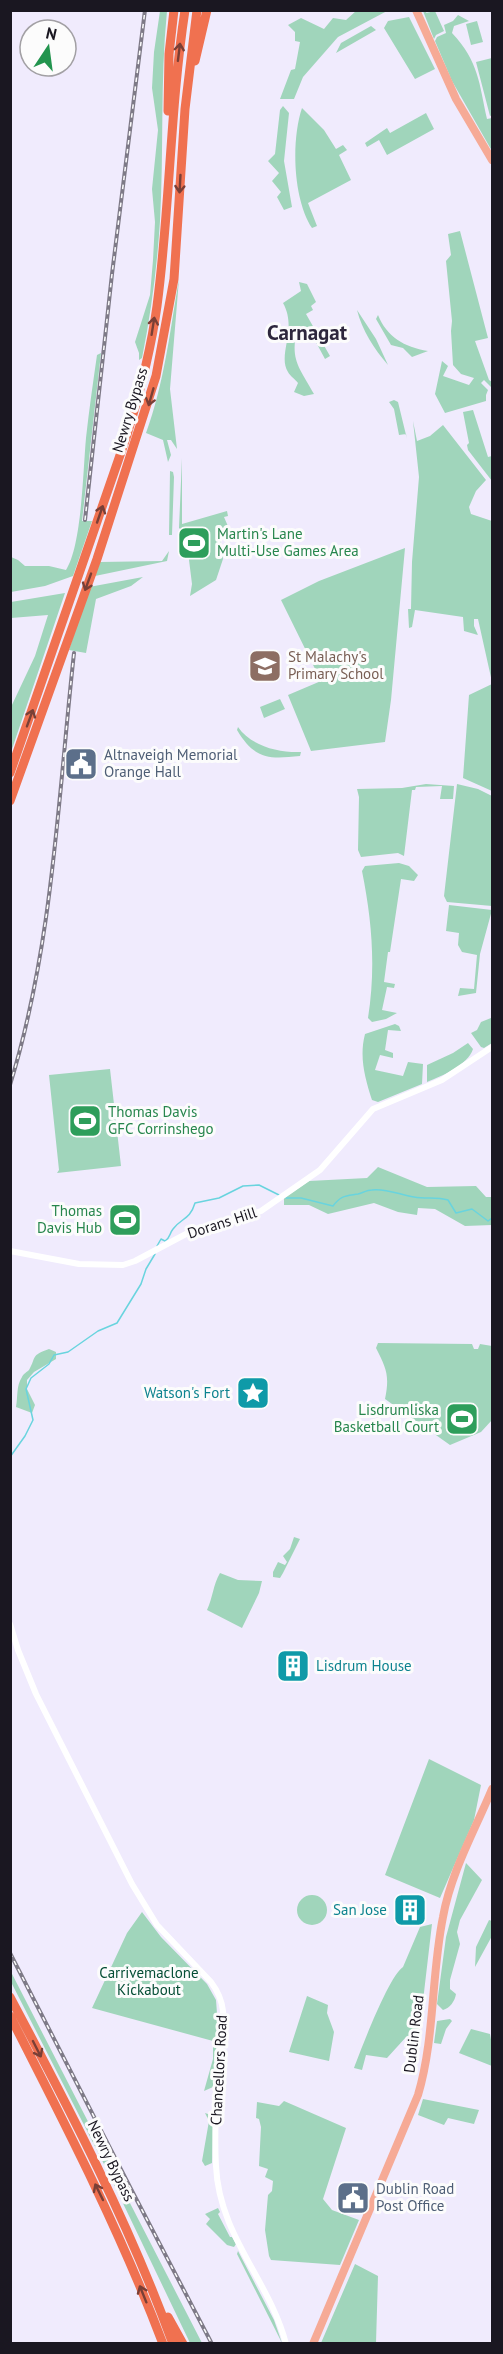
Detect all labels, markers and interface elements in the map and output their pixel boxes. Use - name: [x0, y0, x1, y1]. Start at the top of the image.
- north arrow: [18, 18, 78, 78]
- text: N: [44, 22, 59, 44]
- one-way arrow: [174, 43, 185, 63]
- one-way arrow: [175, 174, 186, 194]
- one-way arrow: [148, 317, 159, 337]
- district label: Carnagat: [267, 319, 348, 346]
- street label: Newry Bypass: [108, 365, 151, 455]
- one-way arrow: [144, 388, 156, 407]
- one-way arrow: [96, 505, 107, 524]
- place label: Martin's Lane Multi-Use Games Area: [217, 524, 359, 560]
- sports icon: Martin's Lane Multi-Use Games Area: [176, 525, 212, 561]
- one-way arrow: [82, 572, 93, 591]
- place label: St Malachy's Primary School: [288, 647, 384, 683]
- school or university icon: St Malachy's Primary School: [247, 648, 283, 684]
- one-way arrow: [26, 709, 37, 728]
- place label: Altnaveigh Memorial Orange Hall: [104, 745, 238, 781]
- public building icon: Altnaveigh Memorial Orange Hall: [63, 746, 99, 782]
- place label: Thomas Davis GFC Corrinshego: [108, 1102, 213, 1138]
- sports icon: Thomas Davis GFC Corrinshego: [67, 1103, 103, 1139]
- place label: Thomas Davis Hub: [37, 1201, 102, 1237]
- sports icon: Thomas Davis Hub: [107, 1202, 143, 1238]
- street label: Dorans Hill: [185, 1202, 259, 1243]
- place icon: Watson's Fort: [235, 1375, 271, 1411]
- place label: Watson's Fort: [144, 1383, 230, 1402]
- place label: Lisdrumliska Basketball Court: [334, 1400, 439, 1436]
- sports icon: Lisdrumliska Basketball Court: [444, 1401, 480, 1437]
- building icon: Lisdrum House: [275, 1648, 311, 1684]
- place label: Lisdrum House: [316, 1656, 412, 1675]
- building icon: San Jose: [392, 1892, 428, 1928]
- place label: San Jose: [333, 1900, 387, 1919]
- park label: Carrivemaclone Kickabout: [99, 1963, 199, 1999]
- street label: Dublin Road: [399, 1994, 428, 2074]
- street label: Chancellors Road: [206, 2014, 231, 2126]
- one-way arrow: [32, 2039, 44, 2057]
- street label: Newry Bypass: [84, 2117, 139, 2205]
- place label: Dublin Road Post Office: [376, 2179, 454, 2215]
- public building icon: Dublin Road Post Office: [335, 2180, 371, 2216]
- one-way arrow: [92, 2183, 104, 2201]
- one-way arrow: [137, 2285, 148, 2304]

